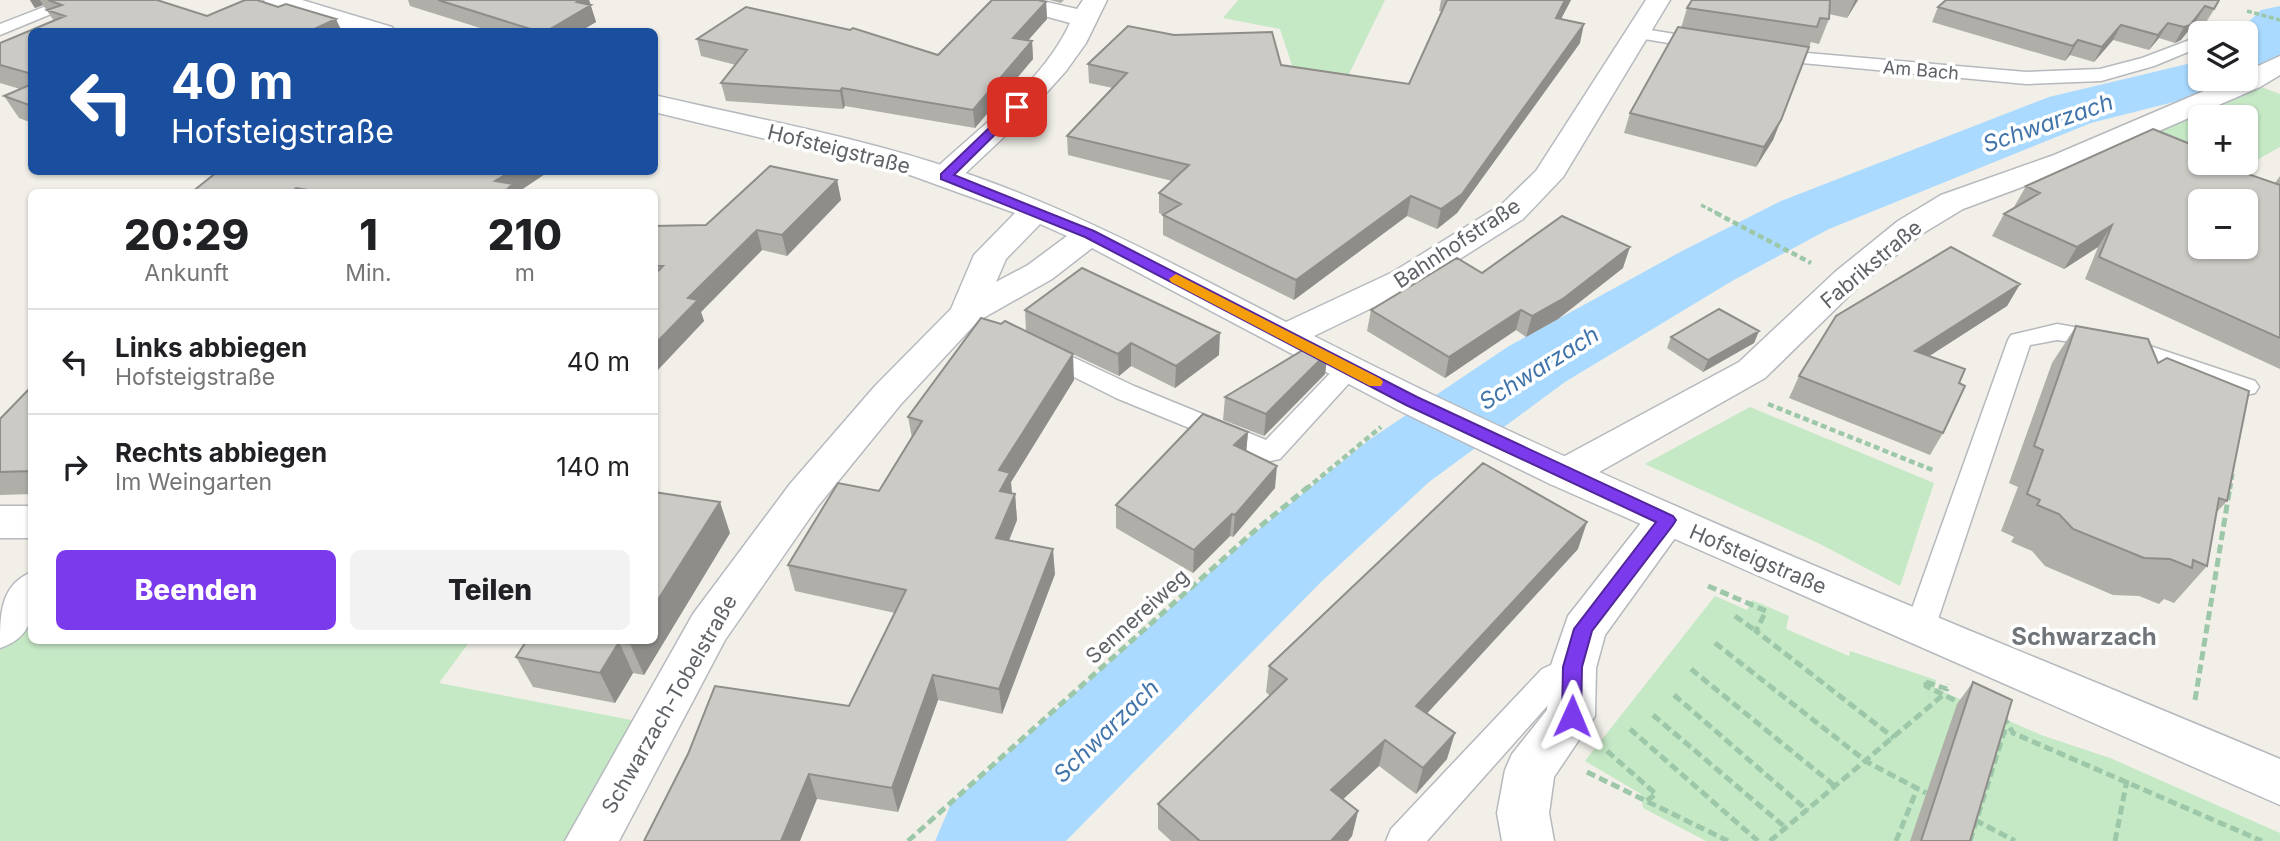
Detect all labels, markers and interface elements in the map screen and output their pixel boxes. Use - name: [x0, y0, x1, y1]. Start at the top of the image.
- map controls: [2188, 21, 2258, 259]
- button: layers: [2188, 21, 2258, 91]
- text: 40 m: [171, 52, 294, 111]
- icon: left: [56, 56, 147, 147]
- street label: Am Bach: [1882, 56, 1960, 84]
- pin: [987, 77, 1047, 137]
- icon: arrive: [998, 88, 1036, 126]
- water label: Schwarzach: [1979, 88, 2117, 158]
- button: +: [2188, 105, 2258, 175]
- text: Hofsteigstraße: [171, 112, 394, 151]
- street label: Hofsteigstraße: [765, 119, 913, 179]
- button: −: [2188, 189, 2258, 259]
- street label: Bahnhofstraße: [1389, 193, 1525, 293]
- text: 20:29: [124, 209, 249, 260]
- text: 1: [359, 209, 378, 260]
- text: 210: [488, 209, 562, 260]
- street label: Fabrikstraße: [1815, 215, 1927, 313]
- text: Ankunft: [144, 259, 229, 287]
- text: Min.: [345, 259, 392, 287]
- text: m: [515, 259, 535, 287]
- water label: Schwarzach: [1474, 320, 1604, 416]
- text: Links abbiegen: [115, 332, 307, 363]
- icon: left: [56, 343, 94, 381]
- text: 40 m: [567, 346, 630, 377]
- text: Hofsteigstraße: [115, 363, 275, 391]
- text: Rechts abbiegen: [115, 437, 327, 468]
- icon: right: [56, 448, 94, 486]
- text: 140 m: [556, 451, 630, 482]
- text: Im Weingarten: [115, 468, 272, 496]
- street label: Hofsteigstraße: [1686, 519, 1830, 599]
- button: Beenden: [56, 550, 336, 630]
- button: Teilen: [350, 550, 630, 630]
- street label: Sennereiweg: [1080, 563, 1194, 669]
- street label: Schwarzach-Tobelstraße: [596, 590, 742, 818]
- district label: Schwarzach: [2011, 622, 2157, 651]
- water label: Schwarzach: [1047, 674, 1165, 788]
- position arrow: [1535, 679, 1609, 753]

